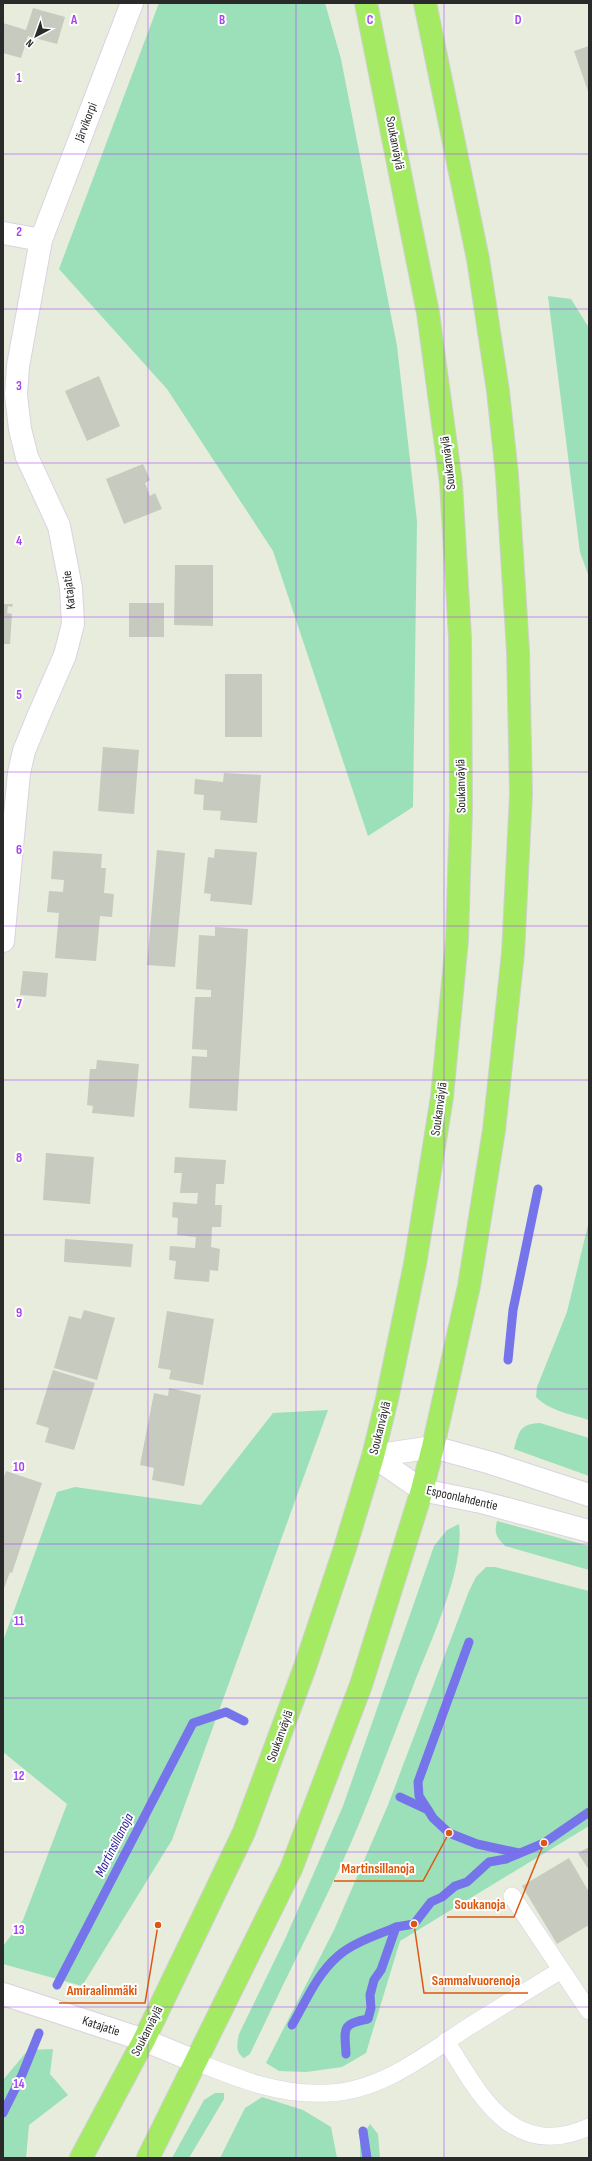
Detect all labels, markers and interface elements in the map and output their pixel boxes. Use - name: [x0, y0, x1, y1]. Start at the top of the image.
- text: A: [70, 12, 78, 28]
- text: B: [219, 12, 225, 28]
- text: C: [367, 12, 374, 28]
- text: D: [515, 12, 522, 28]
- north arrow: [16, 16, 56, 56]
- text: N: [23, 36, 36, 50]
- text: 1: [16, 70, 22, 86]
- street label: Järvikorpi: [71, 100, 101, 145]
- street label: Soukanväylä: [382, 115, 408, 171]
- text: 2: [16, 224, 22, 240]
- text: 3: [16, 378, 22, 394]
- street label: Soukanväylä: [437, 435, 459, 491]
- text: 4: [16, 533, 22, 549]
- street label: Katajatie: [59, 570, 79, 610]
- text: 5: [16, 687, 22, 703]
- street label: Soukanväylä: [453, 759, 469, 813]
- text: 6: [16, 842, 22, 858]
- text: 7: [16, 996, 22, 1012]
- street label: Soukanväylä: [427, 1081, 451, 1137]
- text: 8: [16, 1150, 22, 1166]
- text: 9: [16, 1305, 22, 1321]
- street label: Soukanväylä: [366, 1400, 394, 1456]
- text: 10: [13, 1459, 25, 1475]
- street label: Espoonlahdentie: [425, 1482, 499, 1514]
- text: 11: [14, 1613, 24, 1629]
- street label: Soukanväylä: [263, 1708, 297, 1764]
- text: 12: [14, 1768, 25, 1784]
- water label: Martinsillanoja: [91, 1810, 137, 1879]
- callout: Martinsillanoja: [334, 1855, 423, 1881]
- text: Martinsillanoja: [341, 1860, 415, 1877]
- callout: Soukanoja: [447, 1891, 514, 1917]
- text: Soukanoja: [455, 1896, 506, 1913]
- text: 13: [14, 1922, 25, 1938]
- callout: Sammalvuorenoja: [424, 1967, 528, 1993]
- text: Sammalvuorenoja: [432, 1972, 520, 1989]
- callout: Amiraalinmäki: [59, 1977, 145, 2003]
- text: Amiraalinmäki: [66, 1982, 137, 1999]
- street label: Soukanväylä: [128, 2003, 166, 2059]
- street label: Katajatie: [80, 2012, 122, 2040]
- text: 14: [13, 2076, 25, 2092]

